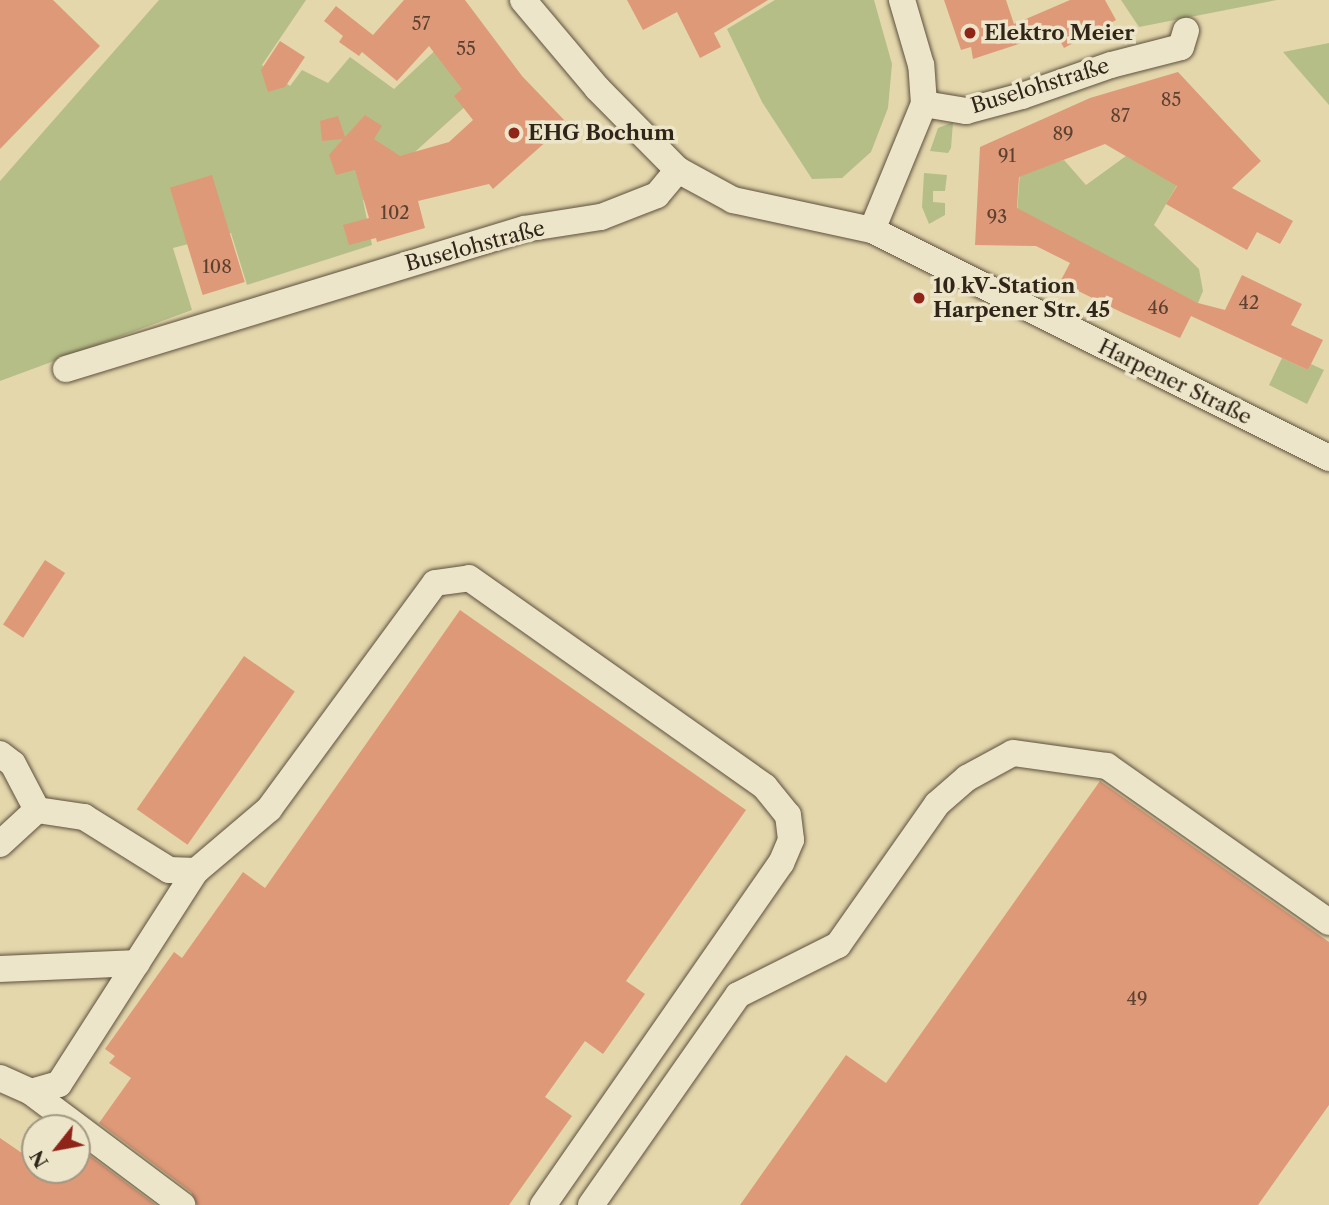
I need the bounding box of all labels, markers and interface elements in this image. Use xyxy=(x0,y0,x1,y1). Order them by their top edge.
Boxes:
house number: 57 xyxy=(412,13,430,35)
place label: Elektro Meier xyxy=(984,20,1134,46)
marker: Elektro Meier xyxy=(962,25,978,41)
house number: 55 xyxy=(456,38,476,60)
street label: Buselohstraße xyxy=(968,53,1112,119)
house number: 85 xyxy=(1161,89,1181,111)
house number: 87 xyxy=(1110,105,1130,127)
place label: EHG Bochum xyxy=(528,120,675,146)
house number: 89 xyxy=(1052,123,1074,145)
marker: EHG Bochum xyxy=(506,125,522,141)
house number: 91 xyxy=(998,145,1016,167)
house number: 102 xyxy=(380,202,410,224)
house number: 93 xyxy=(987,206,1007,228)
street label: Buselohstraße xyxy=(402,215,548,277)
house number: 108 xyxy=(202,256,232,278)
place label: 10 kV-Station Harpener Str. 45 xyxy=(933,273,1110,323)
marker: 10 kV-Station Harpener Str. 45 xyxy=(911,290,927,306)
house number: 42 xyxy=(1239,292,1259,314)
house number: 46 xyxy=(1148,297,1168,319)
street label: Harpener Straße xyxy=(1094,334,1256,430)
house number: 49 xyxy=(1127,988,1147,1010)
north arrow xyxy=(21,1114,91,1184)
text: N xyxy=(25,1146,53,1172)

